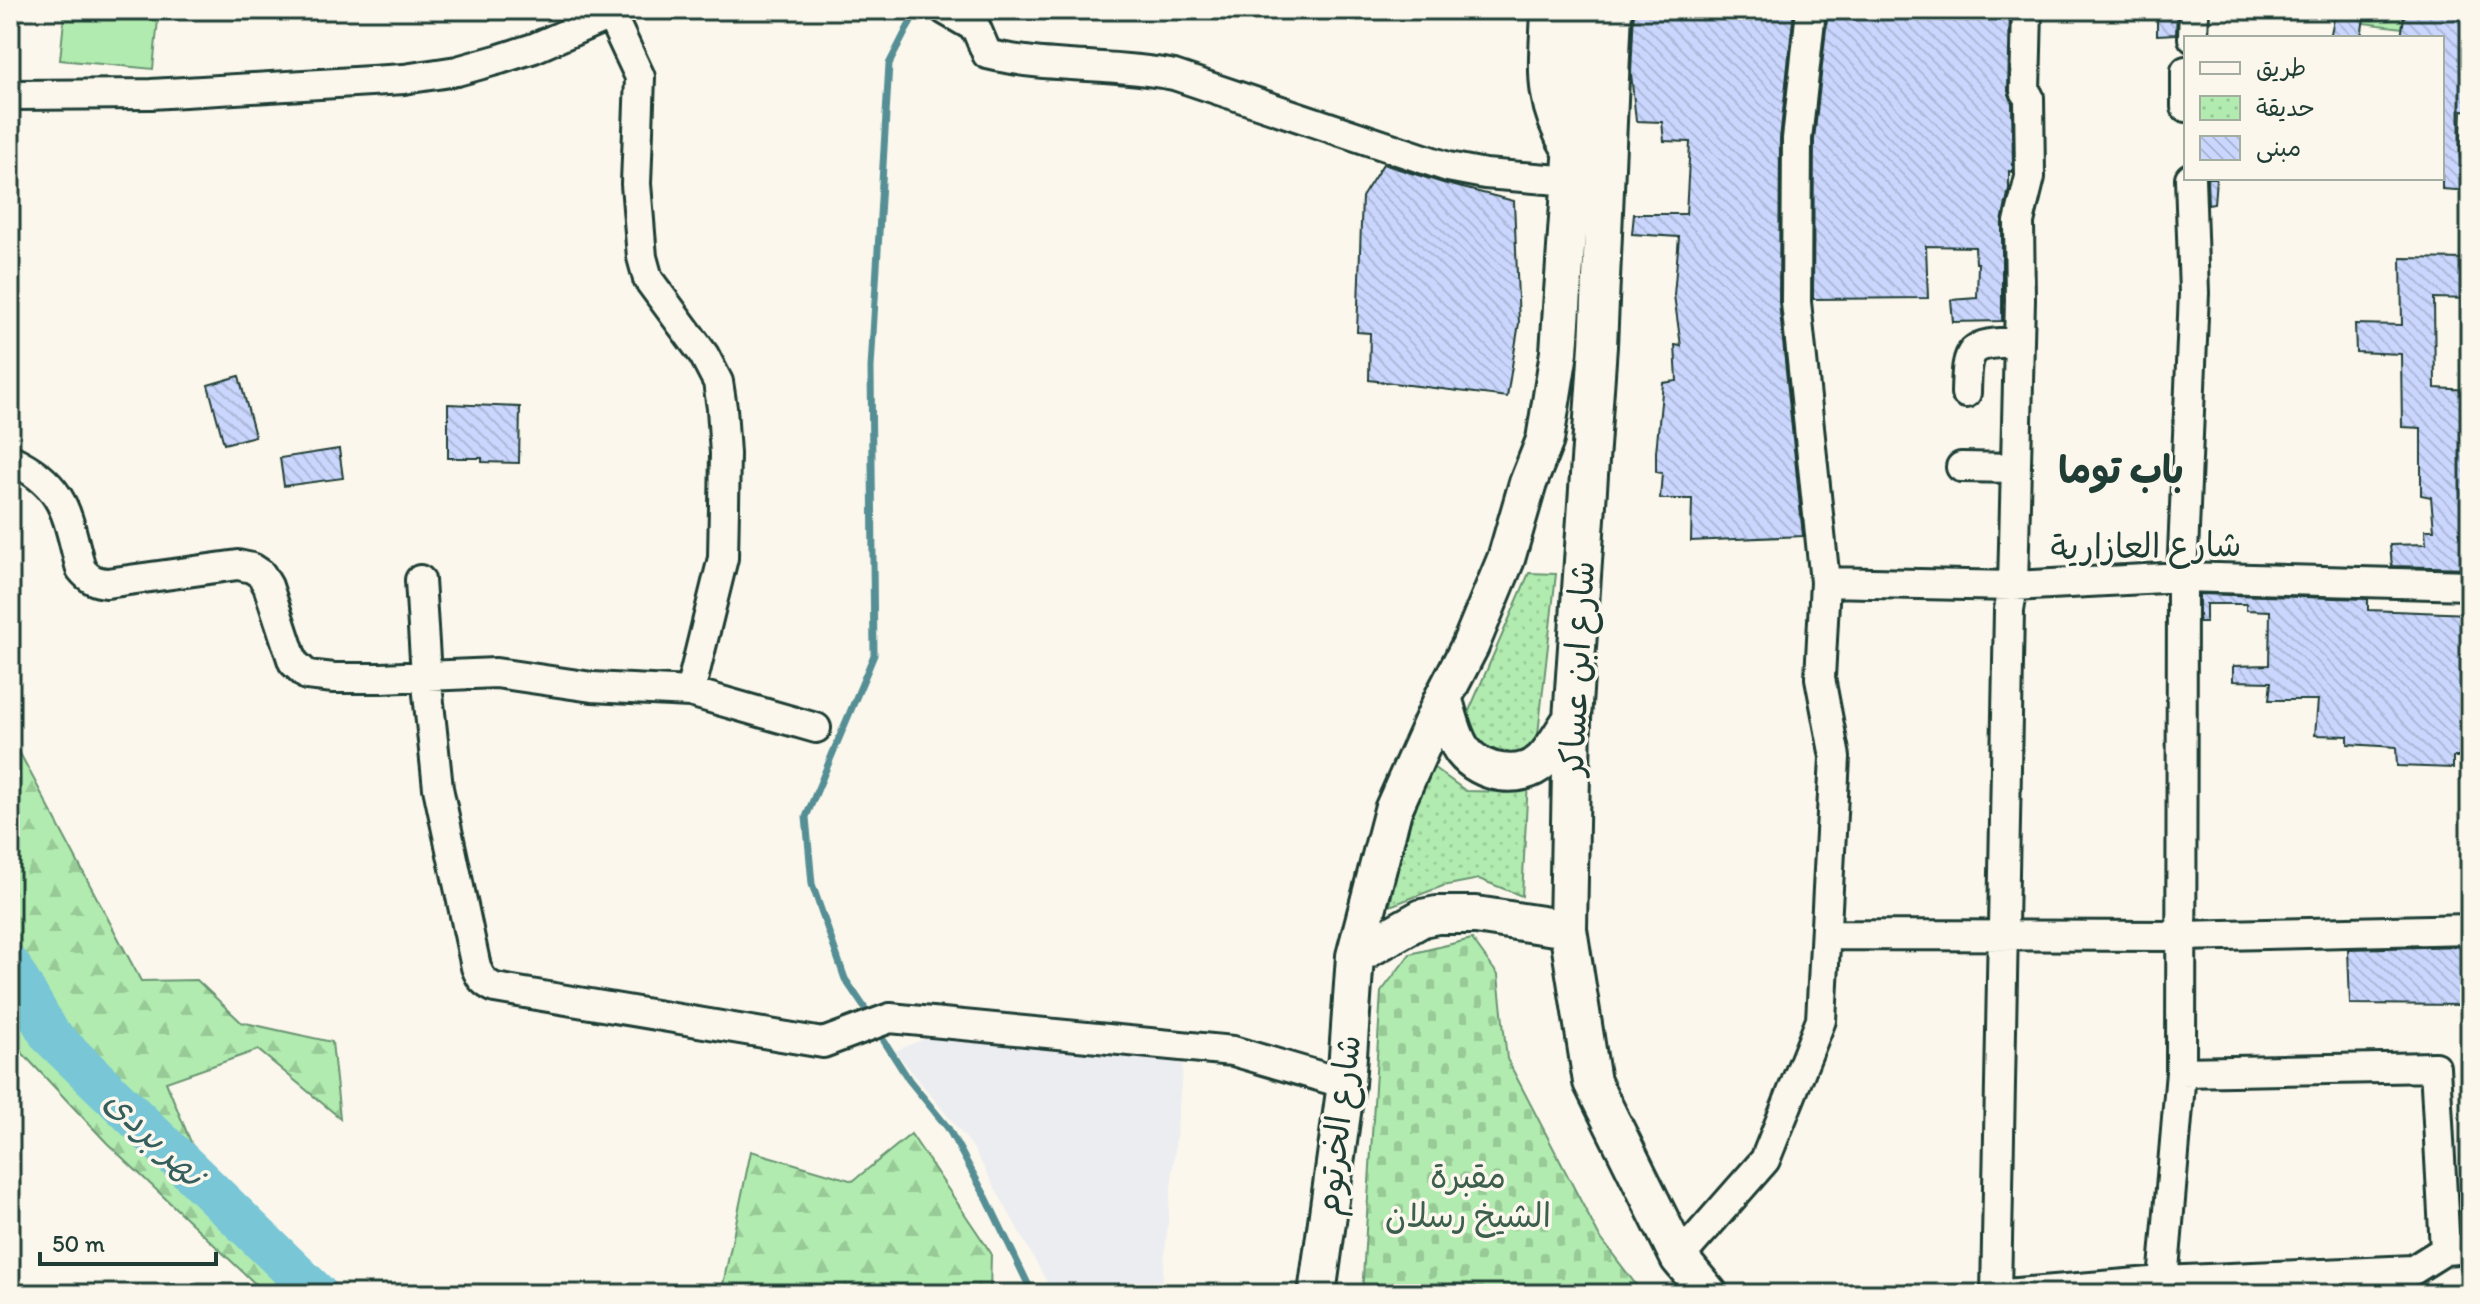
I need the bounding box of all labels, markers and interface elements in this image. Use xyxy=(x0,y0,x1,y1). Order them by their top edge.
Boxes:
legend xyxy=(2184,36,2444,180)
text: طريق xyxy=(2256,53,2306,82)
text: حديقة xyxy=(2256,93,2315,122)
text: مبنى xyxy=(2256,133,2301,163)
district label: باب توما xyxy=(2058,447,2184,494)
street label: شارع العازارية xyxy=(2050,524,2242,571)
street label: شارع ابن عساكر xyxy=(1551,560,1606,779)
street label: شارع الخرتوم xyxy=(1307,1032,1375,1218)
water label: نهر بردى xyxy=(95,1079,217,1199)
park label: مقبرة الشيخ رسلان xyxy=(1385,1156,1551,1238)
scale bar xyxy=(40,1216,216,1266)
text: 50 m xyxy=(52,1229,105,1258)

